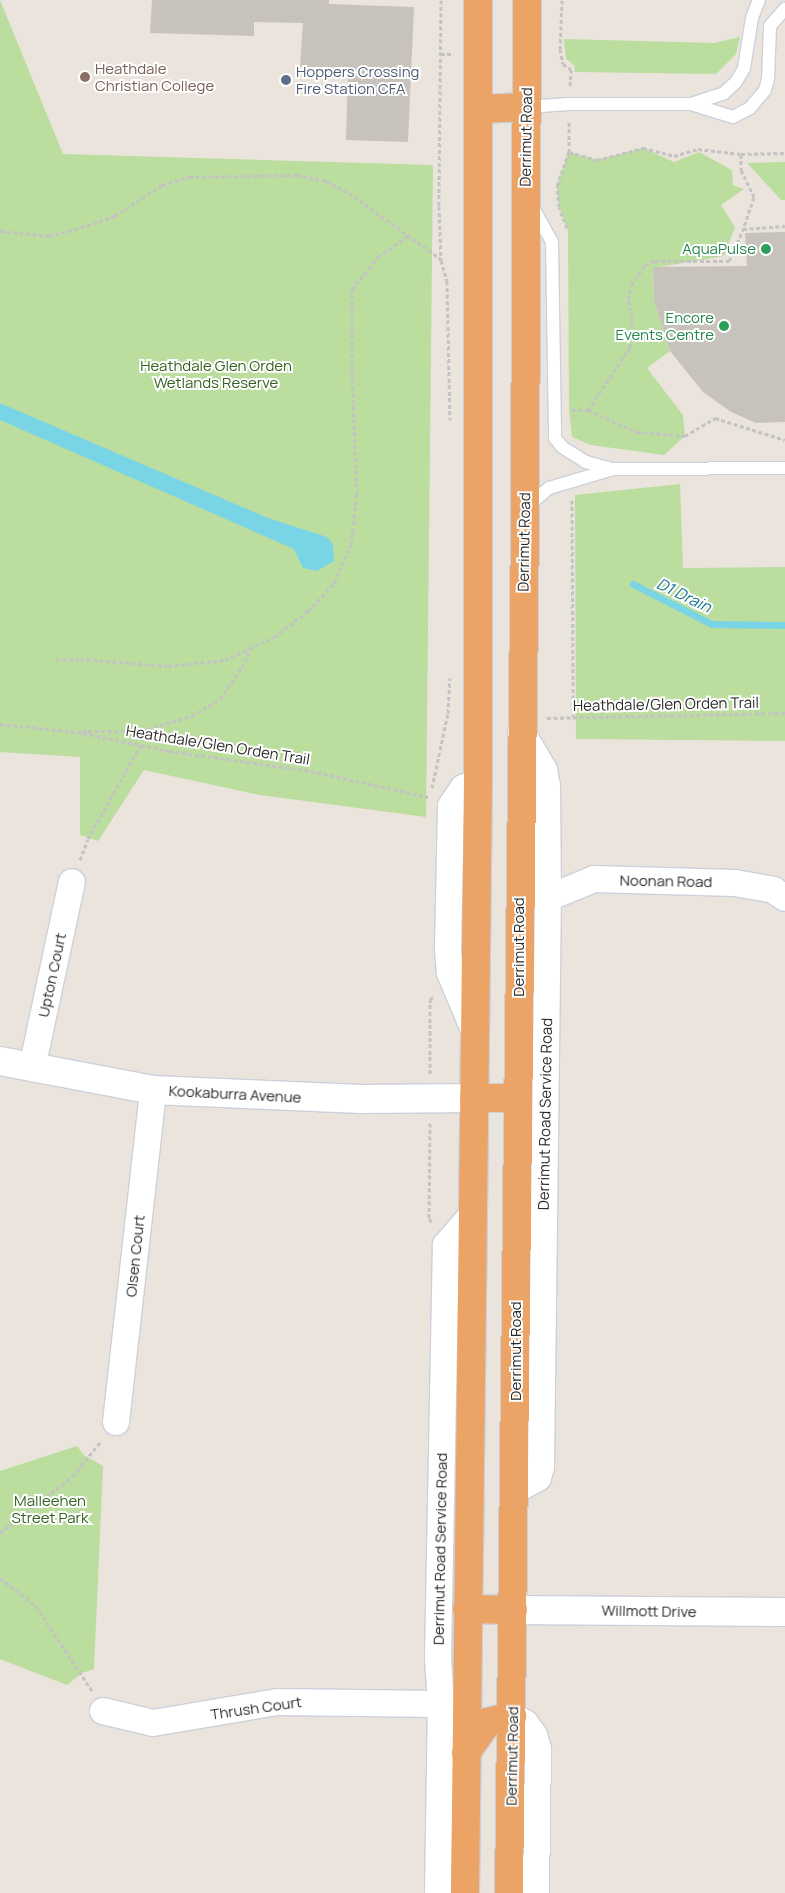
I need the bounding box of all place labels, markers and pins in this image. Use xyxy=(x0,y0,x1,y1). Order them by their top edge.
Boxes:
place label: Heathdale Christian College xyxy=(95,59,214,94)
place label: Hoppers Crossing Fire Station CFA xyxy=(296,62,419,97)
marker: Heathdale Christian College xyxy=(79,71,91,83)
marker: Hoppers Crossing Fire Station CFA xyxy=(280,74,292,86)
place label: AquaPulse xyxy=(682,240,756,258)
marker: AquaPulse xyxy=(760,243,772,255)
place label: Encore Events Centre xyxy=(616,308,714,343)
marker: Encore Events Centre xyxy=(718,320,730,332)

